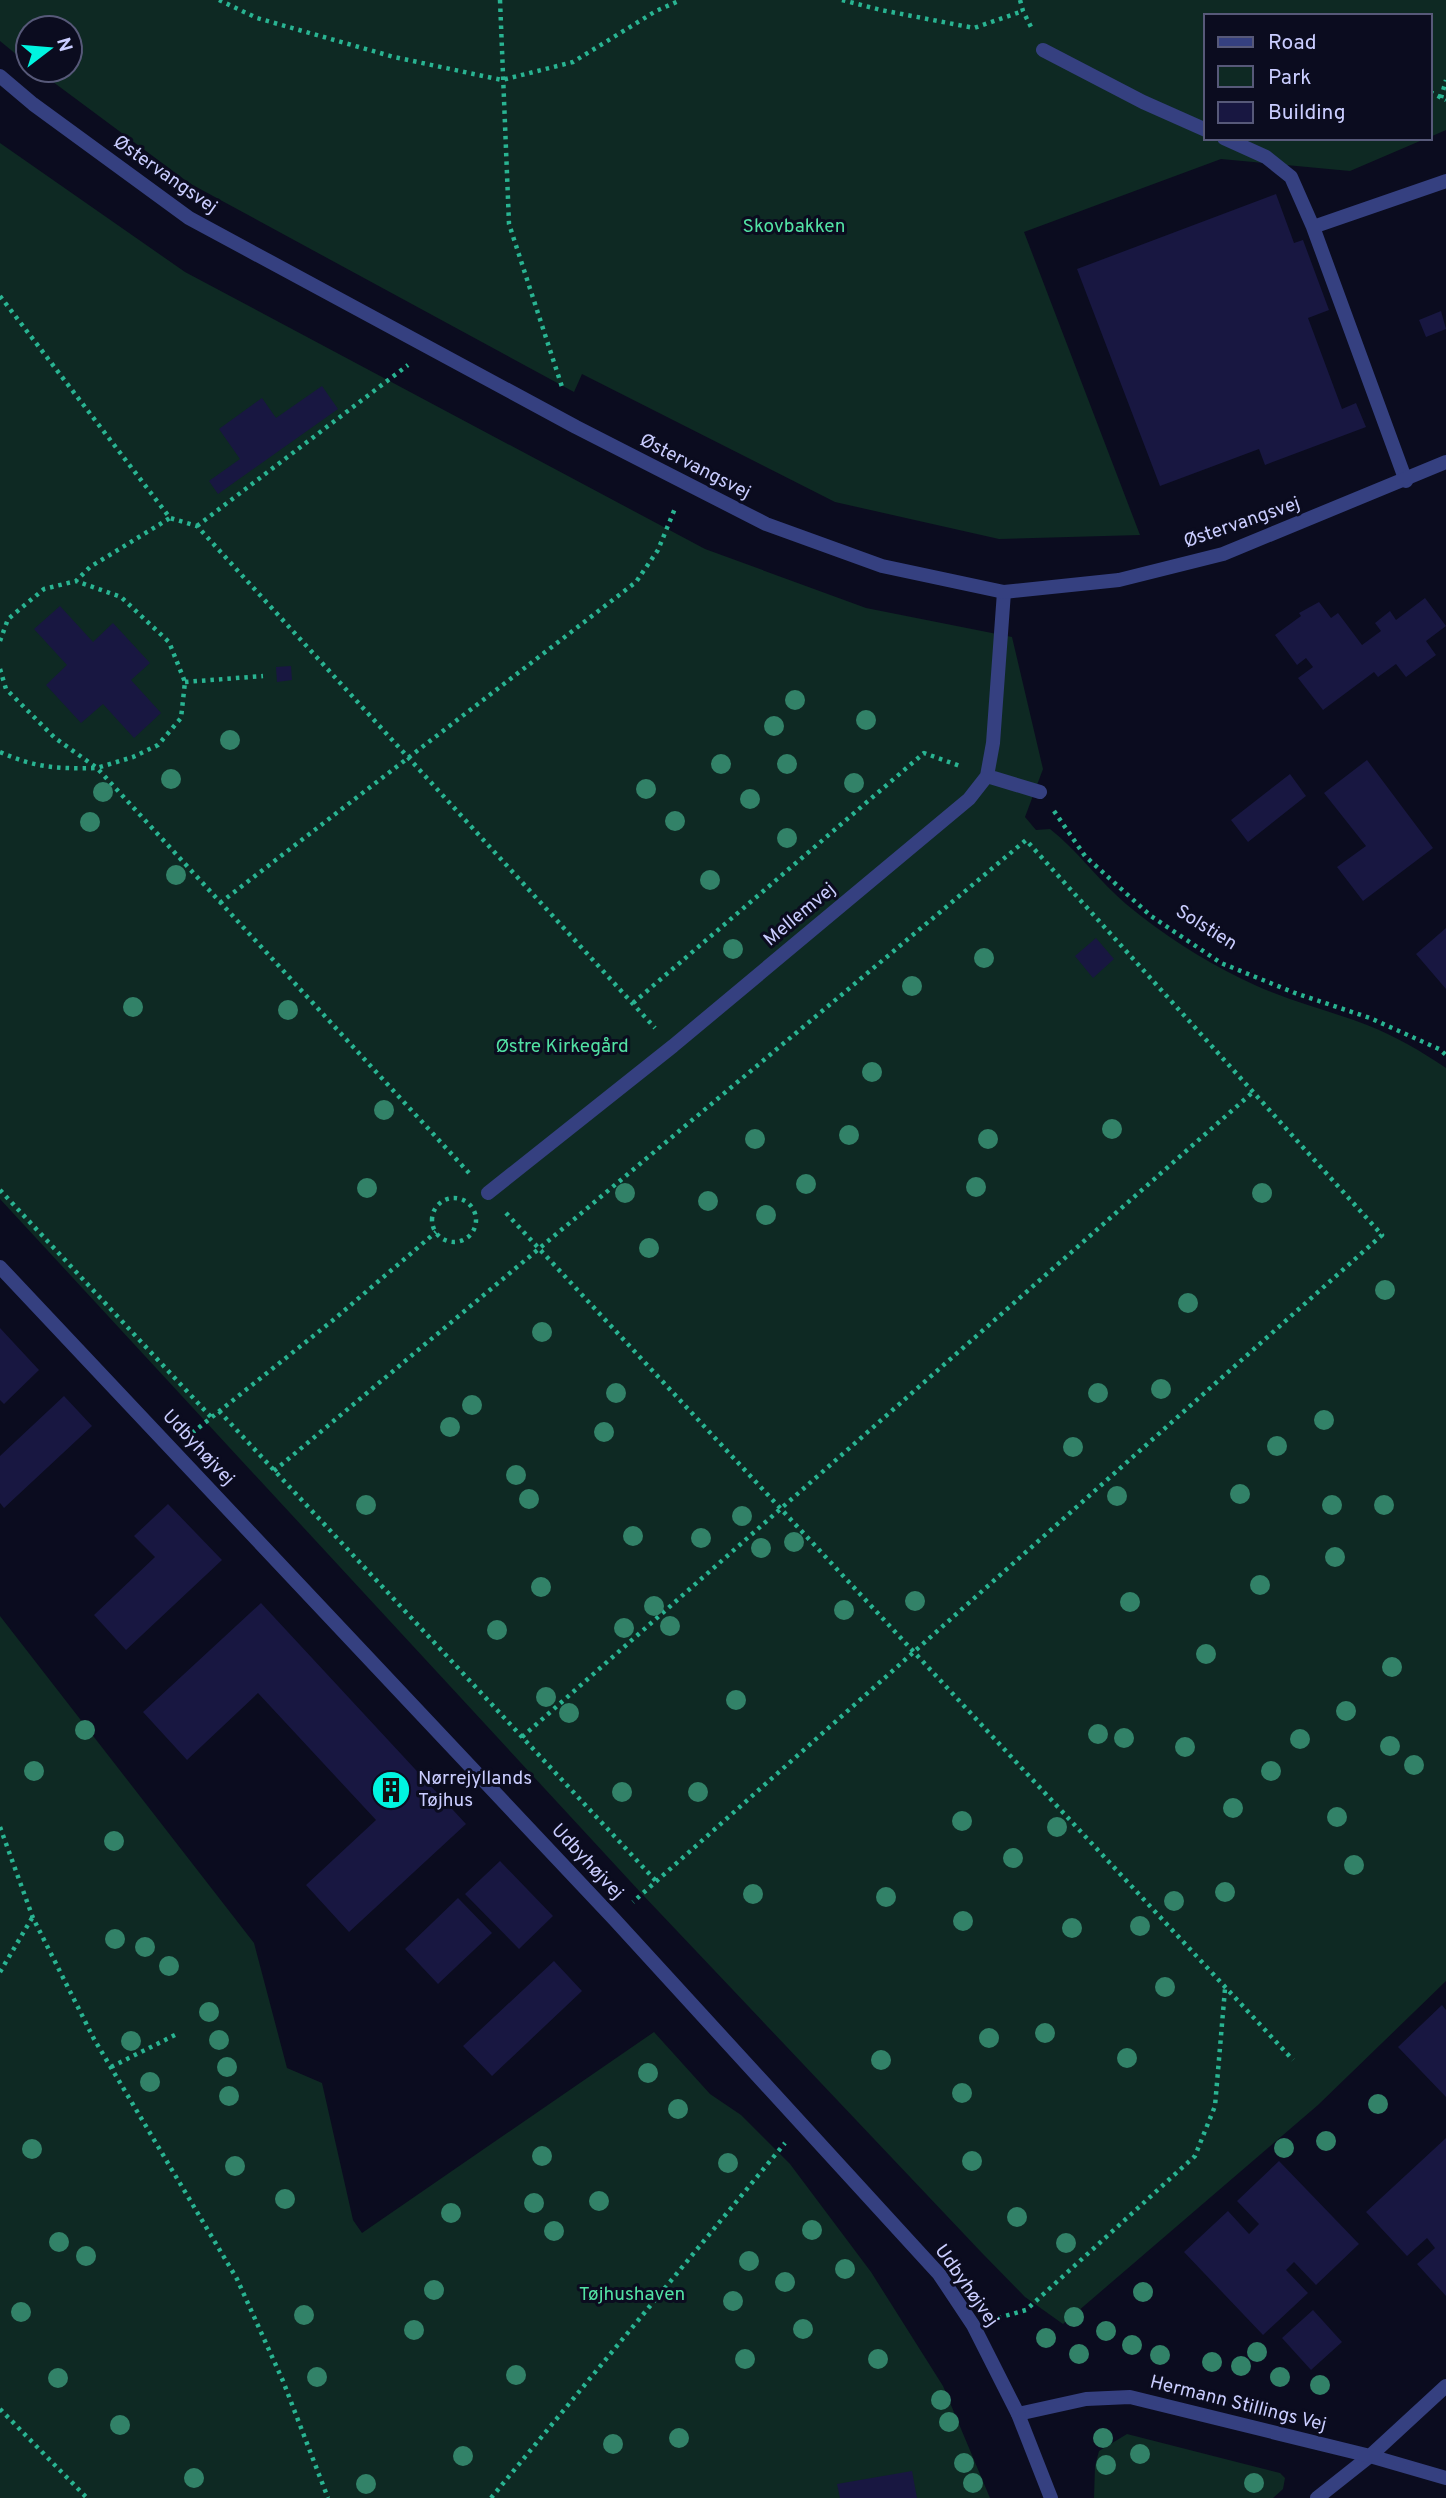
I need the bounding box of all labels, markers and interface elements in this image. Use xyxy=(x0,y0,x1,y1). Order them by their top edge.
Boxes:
north arrow xyxy=(14,14,84,84)
legend xyxy=(1204,14,1432,140)
text: Road xyxy=(1268,30,1317,57)
text: N xyxy=(50,35,77,55)
text: Park xyxy=(1268,65,1311,92)
text: Building xyxy=(1268,100,1346,127)
street label: Østervangsvej xyxy=(108,130,222,220)
park label: Skovbakken xyxy=(743,215,845,239)
street label: Østervangsvej xyxy=(635,429,755,505)
street label: Østervangsvej xyxy=(1181,492,1303,554)
street label: Mellemvej xyxy=(759,878,841,952)
street label: Solstien xyxy=(1171,900,1241,956)
park label: Østre Kirkegård xyxy=(495,1035,629,1059)
street label: Udbyhøjvej xyxy=(157,1405,239,1491)
place label: Nørrejyllands Tøjhus xyxy=(418,1767,532,1813)
building icon: Nørrejyllands Tøjhus xyxy=(370,1769,412,1811)
street label: Udbyhøjvej xyxy=(546,1819,628,1905)
street label: Udbyhøjvej xyxy=(929,2240,1003,2332)
park label: Tøjhushaven xyxy=(579,2283,685,2307)
street label: Hermann Stillings Vej xyxy=(1147,2370,1329,2438)

